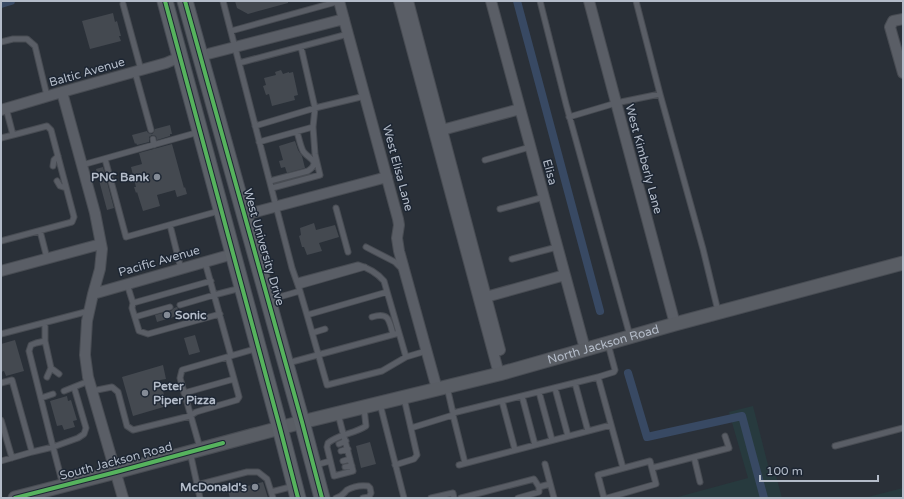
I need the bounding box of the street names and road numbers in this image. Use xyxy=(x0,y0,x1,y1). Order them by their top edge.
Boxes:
street label: Baltic Avenue xyxy=(48,54,127,89)
street label: West Kimberly Lane xyxy=(623,103,665,216)
street label: West Elisa Lane xyxy=(380,123,416,213)
street label: Elisa xyxy=(540,158,560,186)
street label: West University Drive xyxy=(241,187,287,307)
street label: Pacific Avenue xyxy=(117,243,201,279)
street label: North Jackson Road xyxy=(546,322,661,367)
street label: South Jackson Road xyxy=(58,439,174,483)

